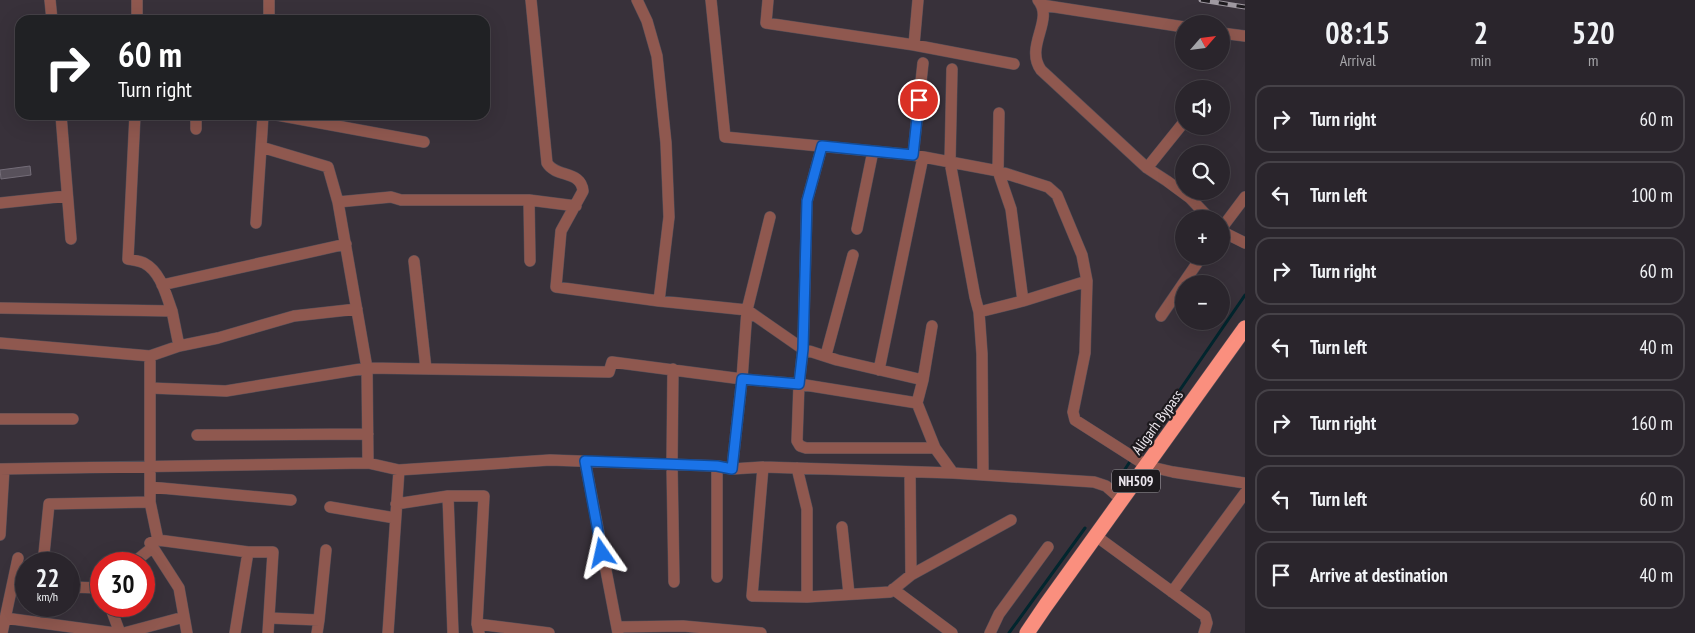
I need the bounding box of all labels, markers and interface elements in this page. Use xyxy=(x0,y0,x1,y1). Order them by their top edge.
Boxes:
text: 08:15 xyxy=(1325,13,1390,52)
text: 2 xyxy=(1474,13,1488,52)
text: 520 xyxy=(1572,13,1615,52)
north arrow xyxy=(1175,15,1230,70)
map controls xyxy=(1175,15,1230,330)
text: 60 m xyxy=(118,31,182,77)
icon: right xyxy=(35,35,100,100)
text: Arrival xyxy=(1340,50,1376,70)
text: min xyxy=(1470,50,1491,70)
text: m xyxy=(1588,50,1598,70)
text: Turn right xyxy=(118,75,192,103)
pin xyxy=(898,79,940,121)
button: sound xyxy=(1175,80,1230,135)
icon: arrive xyxy=(905,86,933,114)
icon: right xyxy=(1267,105,1295,133)
text: Turn right xyxy=(1310,107,1376,131)
text: 60 m xyxy=(1640,107,1673,131)
button: search xyxy=(1175,145,1230,200)
icon: left xyxy=(1267,181,1295,209)
text: Turn left xyxy=(1310,183,1367,207)
text: 100 m xyxy=(1631,183,1673,207)
button: + xyxy=(1175,210,1230,265)
icon: right xyxy=(1267,257,1295,285)
text: Turn right xyxy=(1310,259,1376,283)
text: 60 m xyxy=(1640,259,1673,283)
button: − xyxy=(1175,275,1230,330)
icon: left xyxy=(1267,333,1295,361)
text: Turn left xyxy=(1310,335,1367,359)
text: 40 m xyxy=(1640,335,1673,359)
street label: Aligarh Bypass xyxy=(1127,386,1187,458)
icon: right xyxy=(1267,409,1295,437)
text: Turn right xyxy=(1310,411,1376,435)
text: 160 m xyxy=(1631,411,1673,435)
road number: NH509 xyxy=(1112,470,1160,492)
icon: left xyxy=(1267,485,1295,513)
text: Turn left xyxy=(1310,487,1367,511)
text: 60 m xyxy=(1640,487,1673,511)
position arrow xyxy=(575,526,627,578)
speed limit sign: 30 xyxy=(90,552,155,617)
icon: arrive xyxy=(1267,561,1295,589)
text: 22 xyxy=(36,562,59,594)
text: Arrive at destination xyxy=(1310,563,1448,587)
text: 40 m xyxy=(1640,563,1673,587)
text: km/h xyxy=(37,589,58,604)

